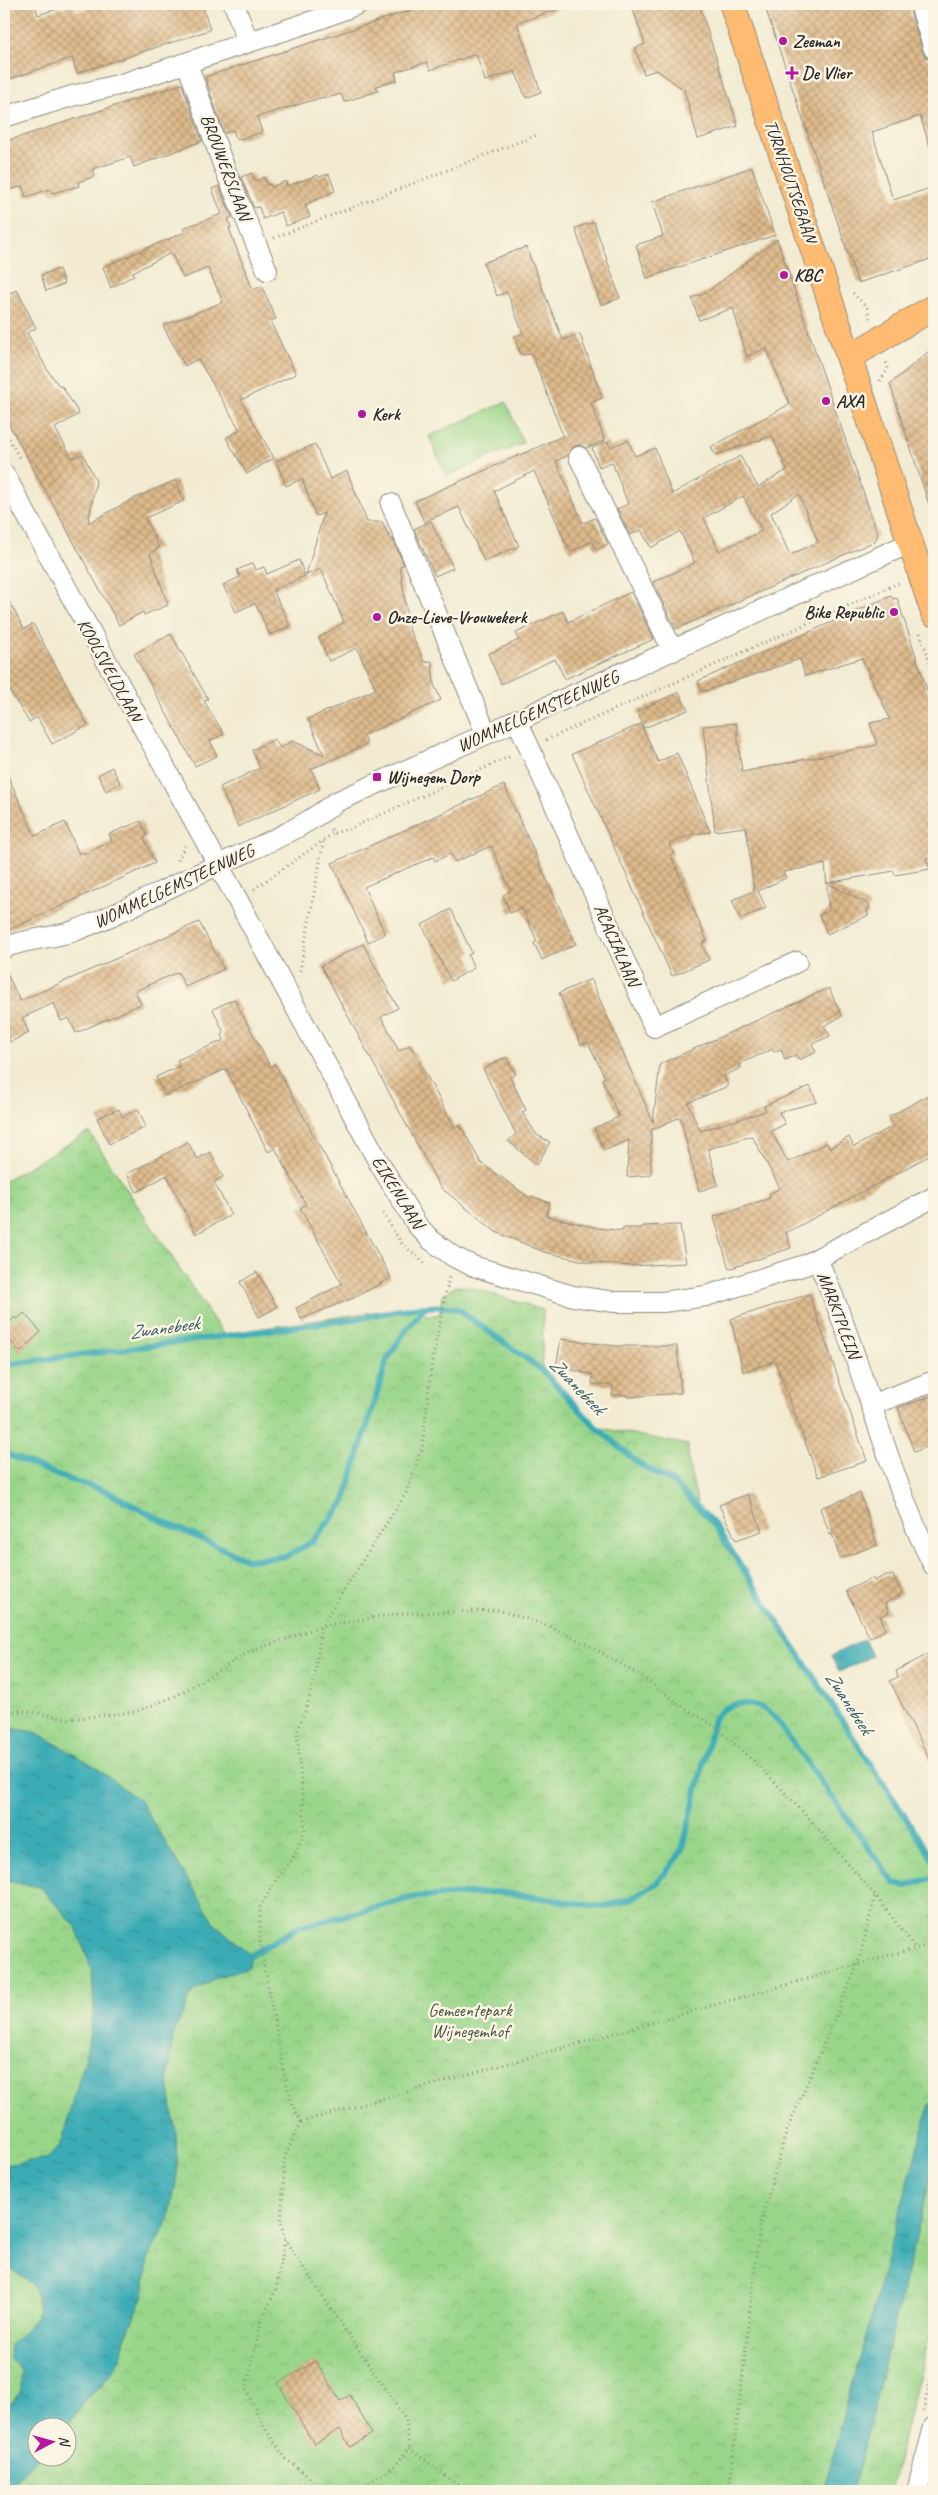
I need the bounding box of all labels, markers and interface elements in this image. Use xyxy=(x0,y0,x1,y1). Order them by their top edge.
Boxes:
place label: Zeeman xyxy=(793,30,840,52)
marker: Zeeman xyxy=(777,35,789,47)
place label: De Vlier xyxy=(802,62,854,84)
marker: De Vlier xyxy=(786,67,798,79)
street label: BROUWERSLAAN xyxy=(196,111,257,226)
street label: TURNHOUTSEBAAN xyxy=(760,117,823,248)
place label: KBC xyxy=(794,264,825,286)
marker: KBC xyxy=(778,269,790,281)
place label: AXA xyxy=(836,390,864,412)
marker: AXA xyxy=(820,395,832,407)
place label: Kerk xyxy=(372,403,402,425)
marker: Kerk xyxy=(356,408,368,420)
place label: Bike Republic xyxy=(804,601,886,623)
place label: Onze-Lieve-Vrouwekerk xyxy=(387,606,529,628)
marker: Bike Republic xyxy=(888,606,900,618)
marker: Onze-Lieve-Vrouwekerk xyxy=(371,611,383,623)
street label: KOOLSVELDLAAN xyxy=(73,615,149,728)
street label: WOMMELGEMSTEENWEG xyxy=(454,665,624,756)
place label: Wijnegem Dorp xyxy=(387,766,481,788)
marker: Wijnegem Dorp xyxy=(371,771,383,783)
street label: WOMMELGEMSTEENWEG xyxy=(90,838,259,933)
street label: ACACIALAAN xyxy=(589,901,646,992)
street label: EIKENLAAN xyxy=(367,1152,431,1235)
street label: MARKTPLEIN xyxy=(812,1269,867,1364)
water label: Zwanebeek xyxy=(128,1311,203,1345)
water label: Zwanebeek xyxy=(544,1353,612,1422)
water label: Zwanebeek xyxy=(820,1667,880,1741)
park label: Gemeentepark Wijnegemhof xyxy=(428,1999,513,2042)
north arrow xyxy=(28,2418,78,2468)
text: N xyxy=(56,2435,74,2448)

